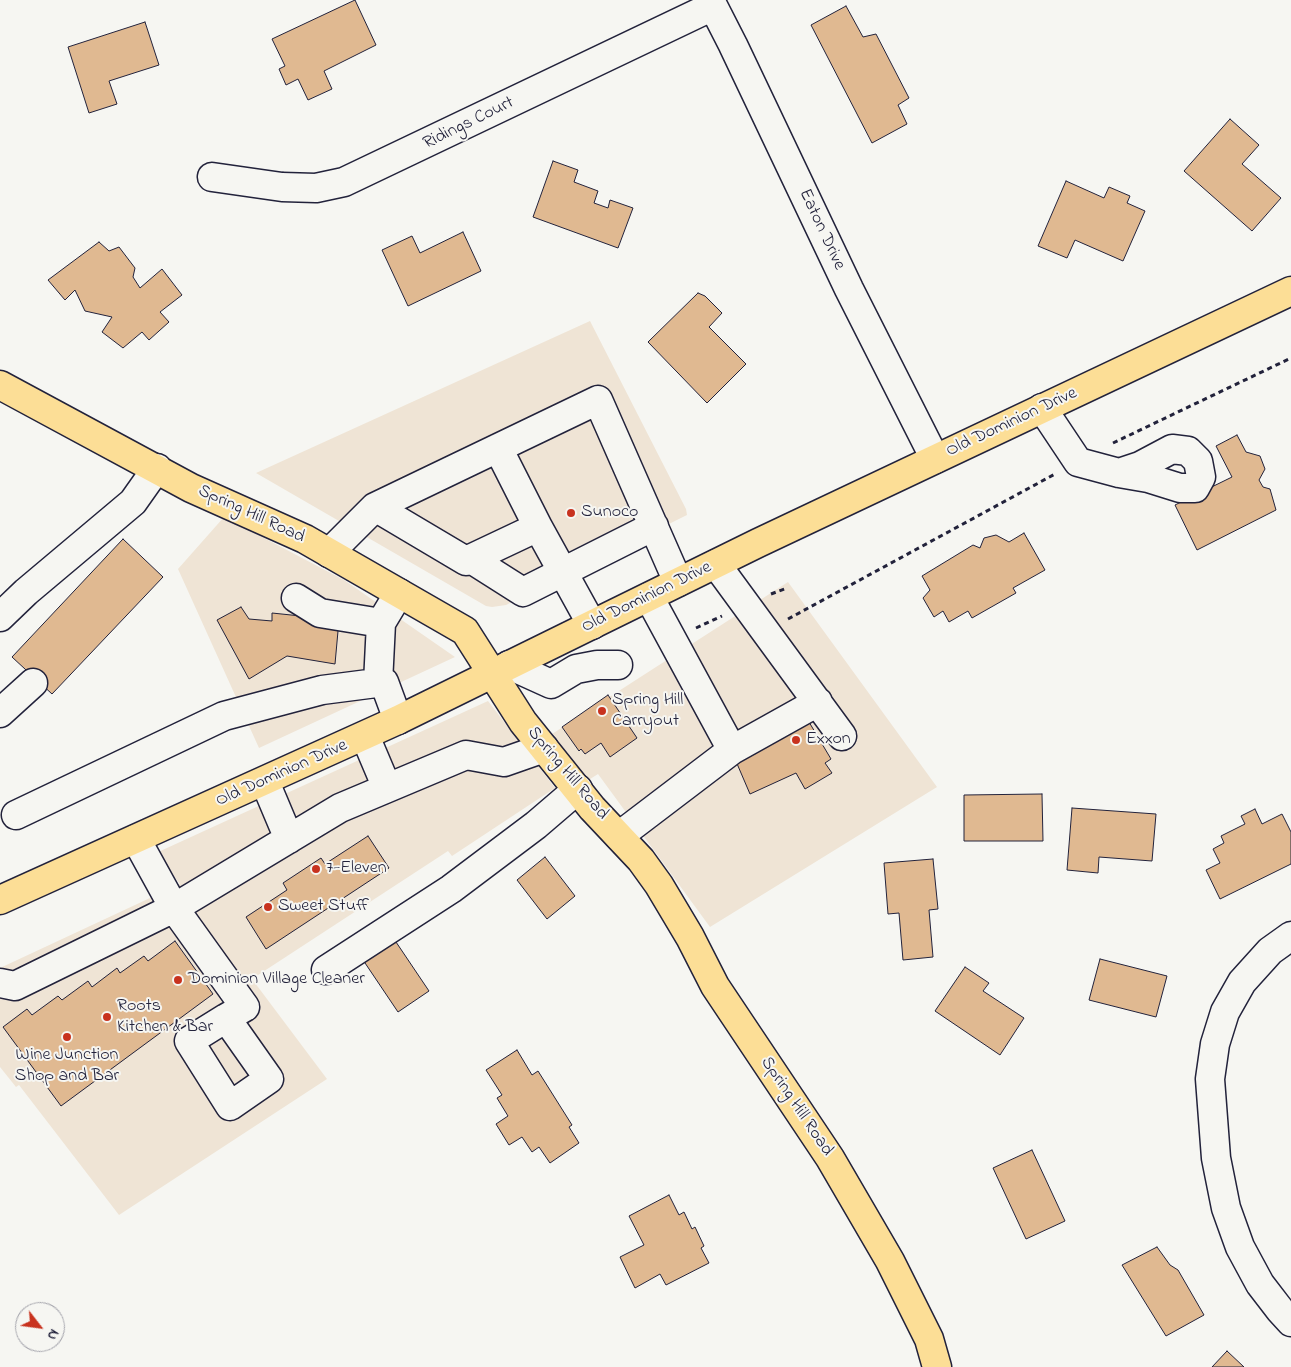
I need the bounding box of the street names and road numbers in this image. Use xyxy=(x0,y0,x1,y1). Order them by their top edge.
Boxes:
street label: Ridings Court xyxy=(420,93,518,155)
street label: Eaton Drive xyxy=(793,186,849,274)
street label: Old Dominion Drive xyxy=(943,383,1081,463)
street label: Spring Hill Road xyxy=(194,481,308,549)
street label: Old Dominion Drive xyxy=(579,557,715,639)
street label: Spring Hill Road xyxy=(522,723,612,825)
street label: Old Dominion Drive xyxy=(213,735,351,813)
street label: Spring Hill Road xyxy=(755,1053,837,1161)

